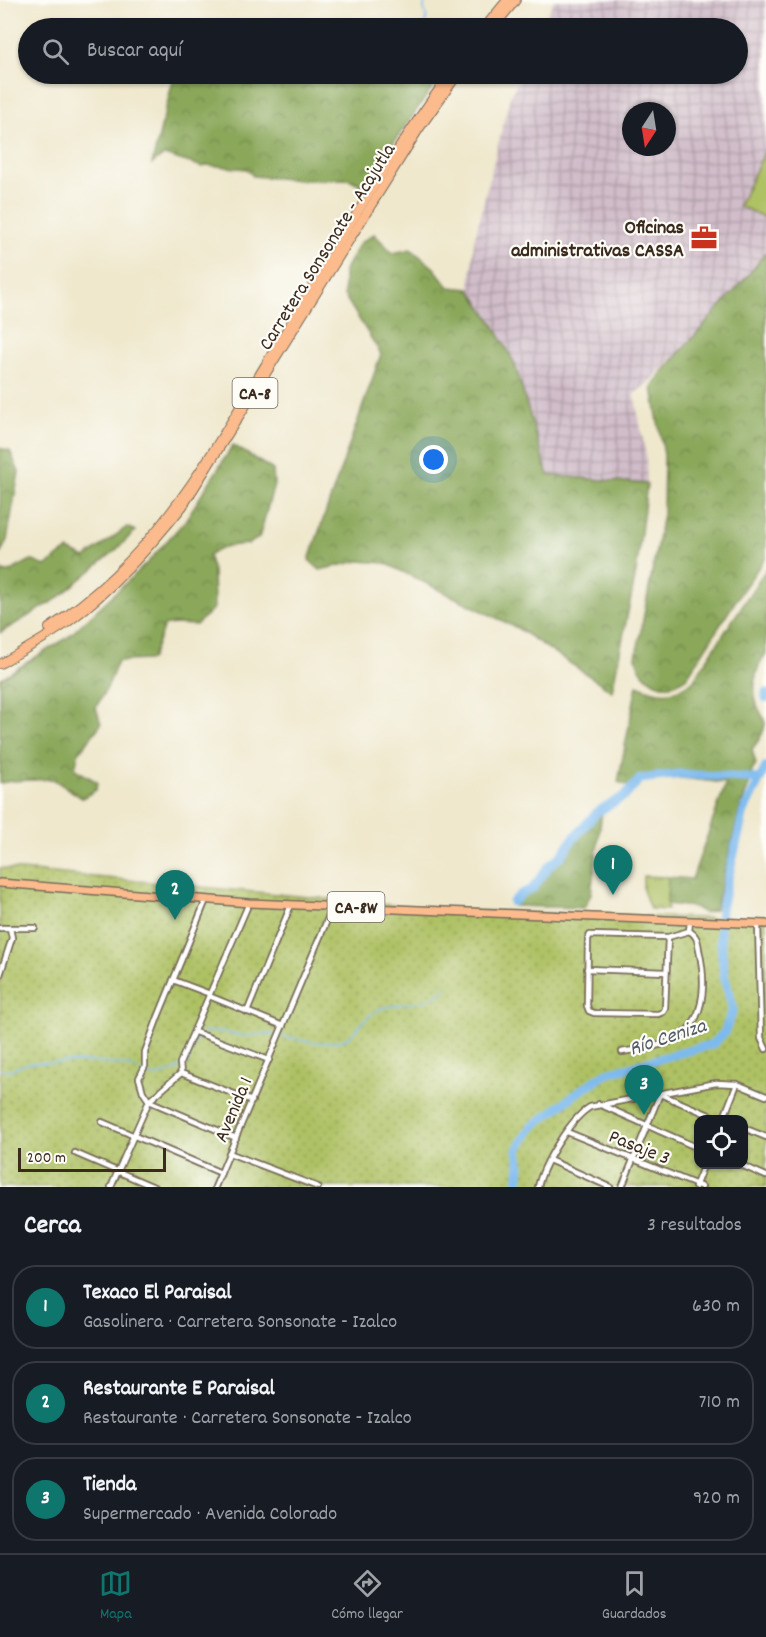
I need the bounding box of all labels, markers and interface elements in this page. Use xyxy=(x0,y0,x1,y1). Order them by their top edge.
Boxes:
search box xyxy=(18,18,748,84)
icon: search xyxy=(39,35,72,68)
text: Buscar aquí xyxy=(87,36,182,67)
north arrow xyxy=(622,102,676,156)
street label: Carretera Sonsonate - Acajutla xyxy=(253,138,404,356)
place label: Oficinas administrativas CASSA xyxy=(511,215,684,266)
office icon: Oficinas administrativas CASSA xyxy=(689,223,719,253)
road number: CA-8 xyxy=(232,378,278,408)
your location xyxy=(419,445,448,474)
pin: 1 xyxy=(594,846,632,895)
pin: 2 xyxy=(156,870,195,920)
road number: CA-8W xyxy=(328,892,385,922)
water label: Río Ceniza xyxy=(626,1012,711,1065)
pin: 3 xyxy=(624,1066,664,1115)
street label: Avenida 1 xyxy=(208,1073,261,1147)
map controls xyxy=(694,1115,748,1169)
button: locate xyxy=(694,1115,748,1169)
street label: Pasaje 3 xyxy=(604,1124,674,1174)
scale bar xyxy=(18,1145,166,1172)
text: 200 m xyxy=(27,1147,66,1170)
text: Cerca xyxy=(24,1208,81,1245)
text: 3 resultados xyxy=(647,1212,742,1240)
text: Texaco El Paraisal xyxy=(83,1278,232,1309)
text: 1 xyxy=(43,1293,48,1321)
text: 630 m xyxy=(692,1293,740,1321)
text: Gasolinera · Carretera Sonsonate - Izalco xyxy=(83,1309,397,1337)
text: Restaurante E Paraisal xyxy=(83,1374,275,1405)
text: 2 xyxy=(41,1389,50,1417)
text: 710 m xyxy=(699,1389,740,1417)
text: Restaurante · Carretera Sonsonate - Izalco xyxy=(83,1405,412,1433)
text: Tienda xyxy=(83,1470,136,1501)
text: 3 xyxy=(41,1485,50,1513)
text: 920 m xyxy=(693,1485,740,1513)
text: Supermercado · Avenida Colorado xyxy=(83,1501,337,1529)
tab: Mapa xyxy=(99,1567,132,1626)
tab: Cómo llegar xyxy=(331,1567,403,1626)
tab: Guardados xyxy=(602,1567,667,1626)

